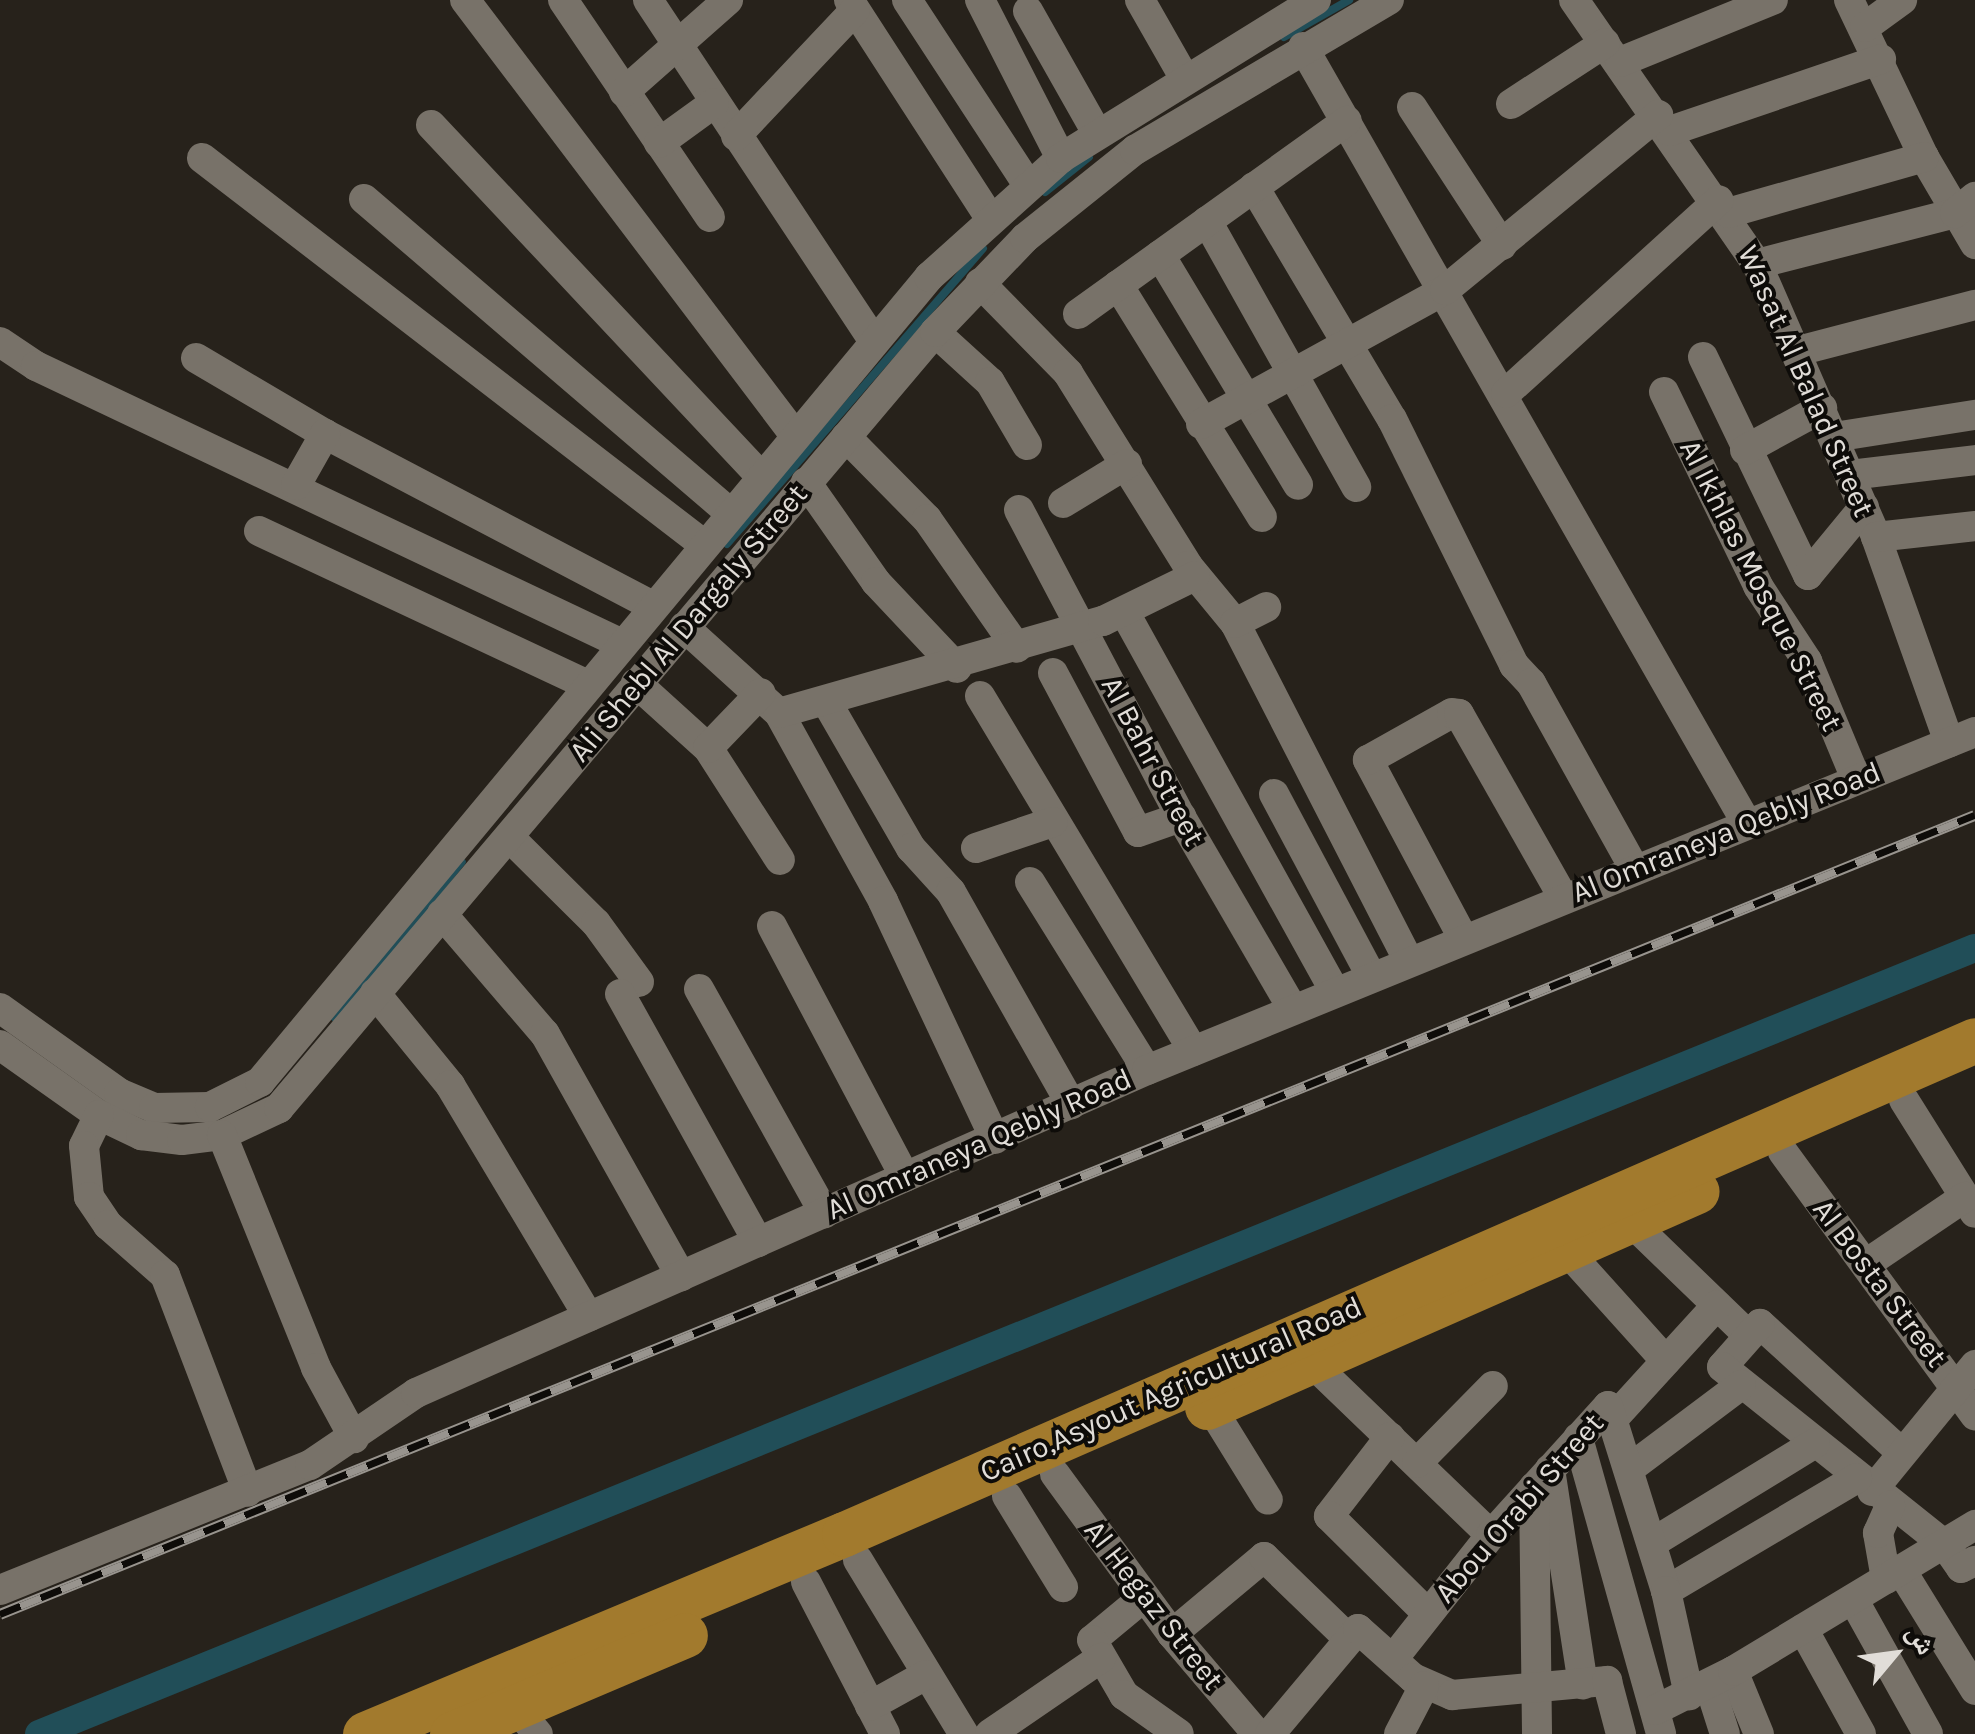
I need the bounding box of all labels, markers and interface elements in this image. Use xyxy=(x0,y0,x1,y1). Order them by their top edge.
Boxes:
street label: Wasat Al Balad Street xyxy=(1730,240,1882,522)
street label: Al Ikhlas Mosque Street xyxy=(1672,433,1850,737)
street label: Ali Shebl Al Dargaly Street xyxy=(561,477,815,769)
street label: Al Bahr Street xyxy=(1093,670,1213,852)
street label: Al Omraneya Qebly Road xyxy=(1566,754,1886,910)
street label: Al Omraneya Qebly Road xyxy=(821,1060,1137,1228)
street label: Al Bosta Street xyxy=(1805,1192,1955,1374)
street label: Cairo,Asyout Agricultural Road xyxy=(975,1288,1367,1490)
street label: Abou Orabi Street xyxy=(1427,1406,1611,1610)
street label: Al Hegaz Street xyxy=(1077,1513,1231,1697)
north arrow xyxy=(1845,1604,1945,1704)
text: ش xyxy=(1900,1618,1943,1660)

